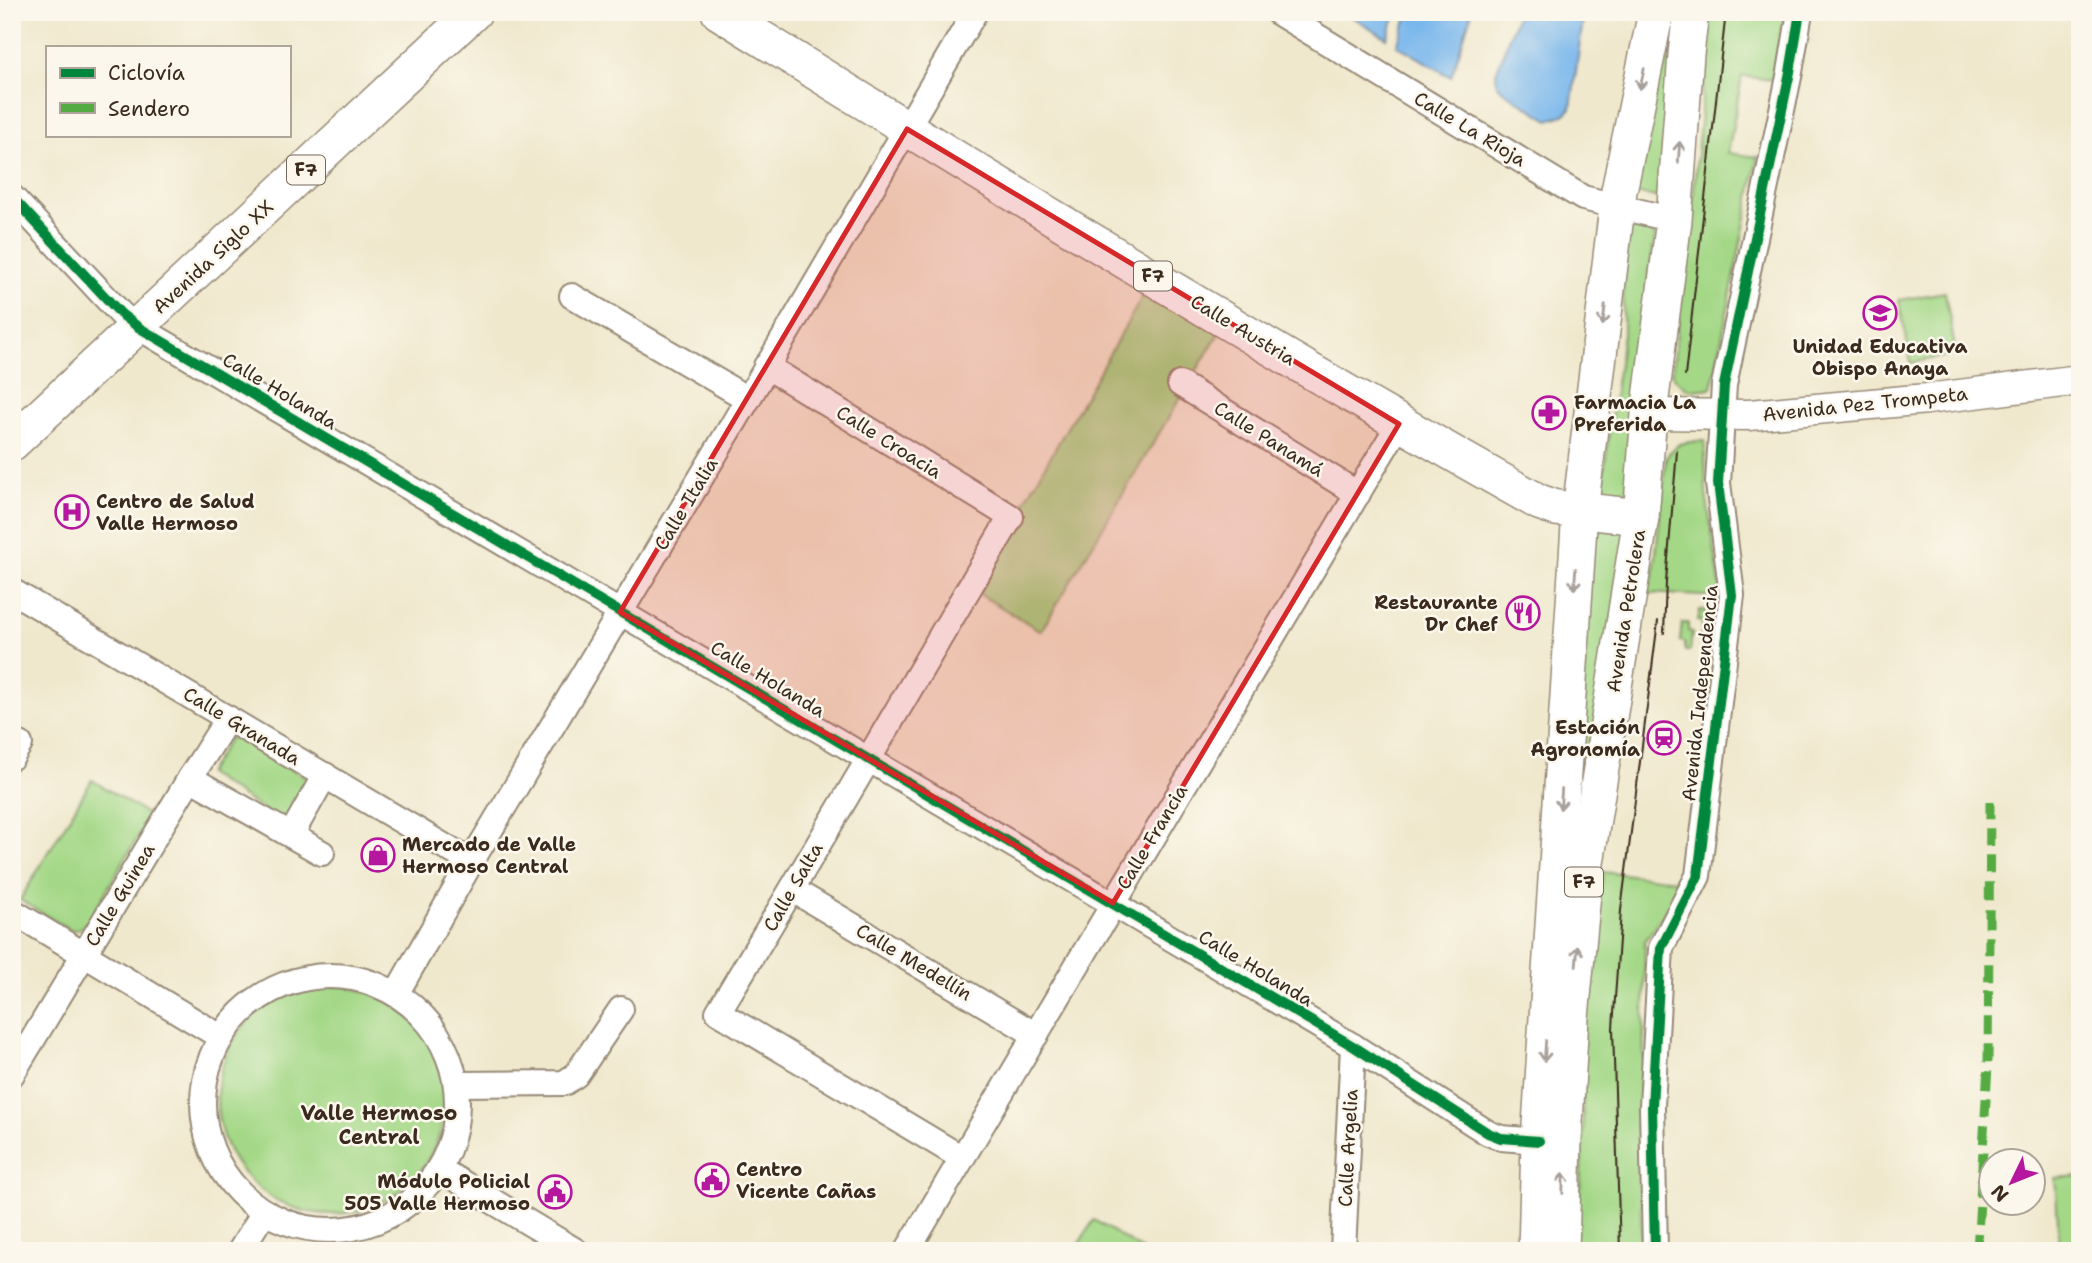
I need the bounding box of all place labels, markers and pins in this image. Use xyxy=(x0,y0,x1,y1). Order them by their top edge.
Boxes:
school or university icon: Unidad Educativa Obispo Anaya xyxy=(1861,294,1899,332)
place label: Unidad Educativa Obispo Anaya xyxy=(1792,334,1968,381)
place label: Farmacia La Preferida xyxy=(1574,390,1696,437)
pharmacy icon: Farmacia La Preferida xyxy=(1530,394,1568,432)
place label: Centro de Salud Valle Hermoso xyxy=(96,489,255,536)
hospital icon: Centro de Salud Valle Hermoso xyxy=(53,493,91,531)
place label: Restaurante Dr Chef xyxy=(1374,590,1498,637)
restaurant icon: Restaurante Dr Chef xyxy=(1504,594,1542,632)
place label: Estación Agronomía xyxy=(1530,715,1640,762)
station icon: Estación Agronomía xyxy=(1645,719,1683,757)
place label: Mercado de Valle Hermoso Central xyxy=(402,832,576,879)
shop icon: Mercado de Valle Hermoso Central xyxy=(359,836,397,874)
place label: Centro Vicente Cañas xyxy=(736,1157,876,1204)
public building icon: Centro Vicente Cañas xyxy=(693,1161,731,1199)
place label: Módulo Policial 505 Valle Hermoso xyxy=(344,1169,530,1216)
public building icon: Módulo Policial 505 Valle Hermoso xyxy=(536,1173,574,1211)

